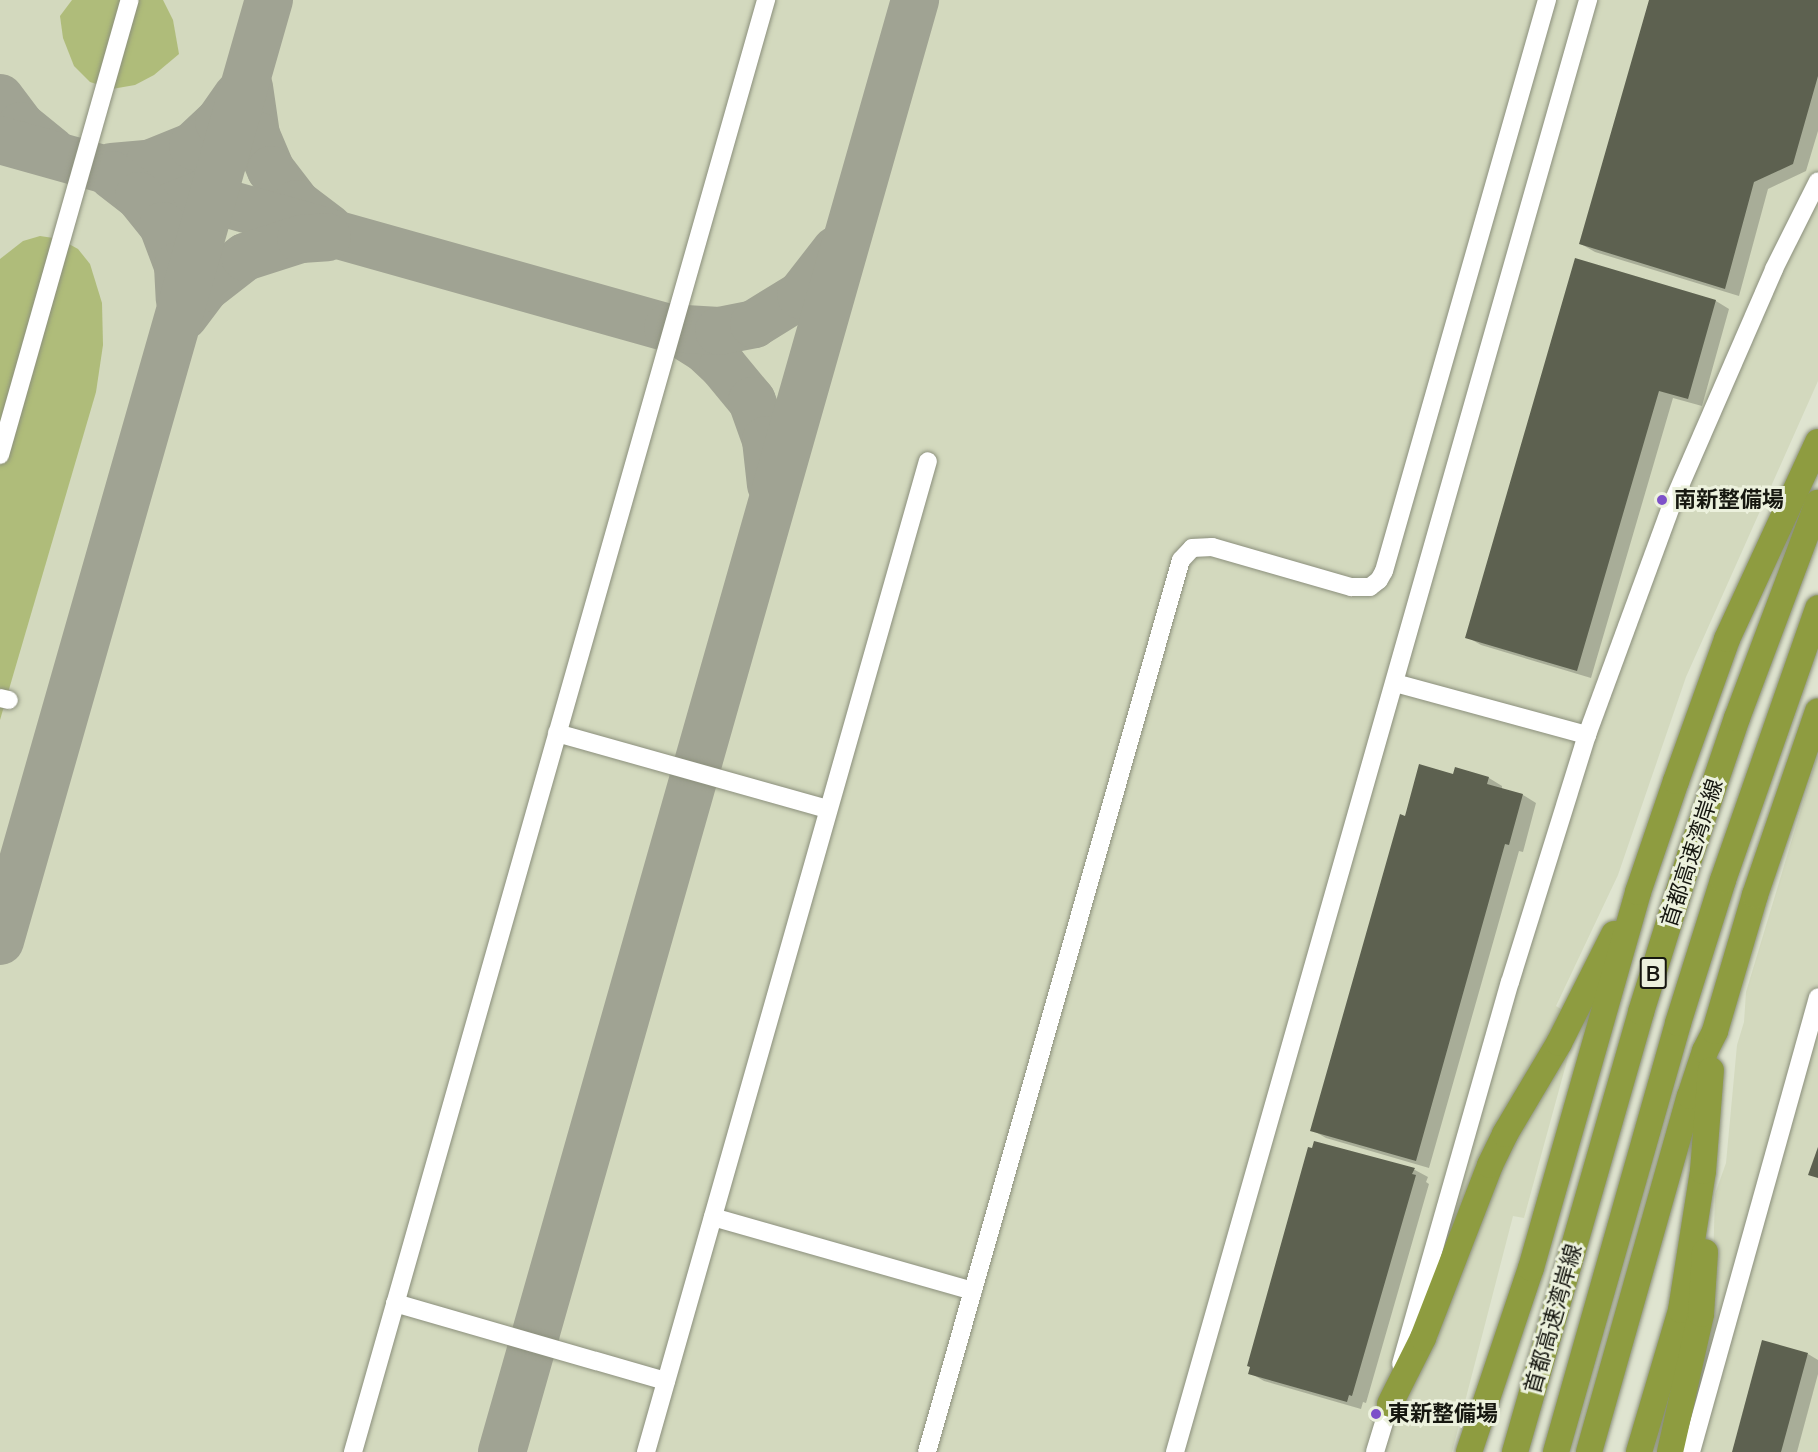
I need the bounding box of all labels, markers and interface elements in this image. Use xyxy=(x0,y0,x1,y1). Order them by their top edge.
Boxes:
place label: 南新整備場 xyxy=(1674,487,1784,513)
marker: 南新整備場 xyxy=(1655,493,1669,507)
street label: 首都高速湾岸線 xyxy=(1656,776,1728,930)
road number: B xyxy=(1640,955,1666,991)
street label: 首都高速湾岸線 xyxy=(1519,1241,1587,1397)
place label: 東新整備場 xyxy=(1388,1401,1498,1427)
marker: 東新整備場 xyxy=(1369,1407,1383,1421)

